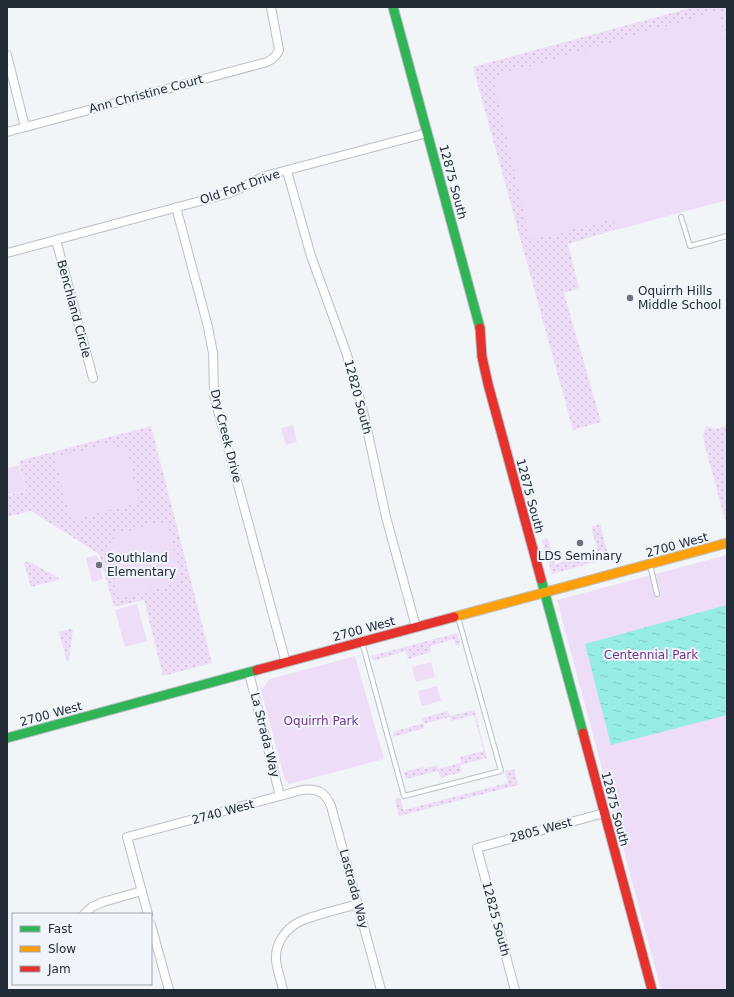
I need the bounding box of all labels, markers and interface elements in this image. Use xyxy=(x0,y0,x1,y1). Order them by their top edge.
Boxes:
street label: Ann Christine Court xyxy=(87,72,205,116)
street label: 12875 South xyxy=(436,143,470,221)
street label: Old Fort Drive xyxy=(198,167,282,207)
street label: Benchland Circle xyxy=(54,258,94,360)
place label: Oquirrh Hills Middle School xyxy=(638,284,721,312)
marker: Oquirrh Hills Middle School xyxy=(625,293,635,303)
street label: 12820 South xyxy=(341,358,375,436)
street label: Dry Creek Drive xyxy=(208,388,244,484)
street label: 12875 South xyxy=(513,457,547,535)
street label: 2700 West xyxy=(644,530,710,560)
marker: LDS Seminary xyxy=(575,538,585,548)
place label: LDS Seminary xyxy=(538,549,622,563)
place label: Southland Elementary xyxy=(107,551,176,579)
marker: Southland Elementary xyxy=(94,560,104,570)
street label: 2700 West xyxy=(331,614,397,644)
park label: Centennial Park xyxy=(604,648,698,662)
street label: La Strada Way xyxy=(248,691,282,779)
street label: 2700 West xyxy=(18,699,84,729)
park label: Oquirrh Park xyxy=(284,714,358,728)
street label: 12875 South xyxy=(598,770,632,848)
street label: 2740 West xyxy=(190,797,256,827)
street label: 2805 West xyxy=(508,815,574,845)
street label: Lastrada Way xyxy=(337,848,371,930)
street label: 12825 South xyxy=(479,880,513,958)
legend xyxy=(12,913,152,985)
text: Fast xyxy=(48,922,72,936)
text: Slow xyxy=(48,942,76,956)
text: Jam xyxy=(47,962,71,976)

